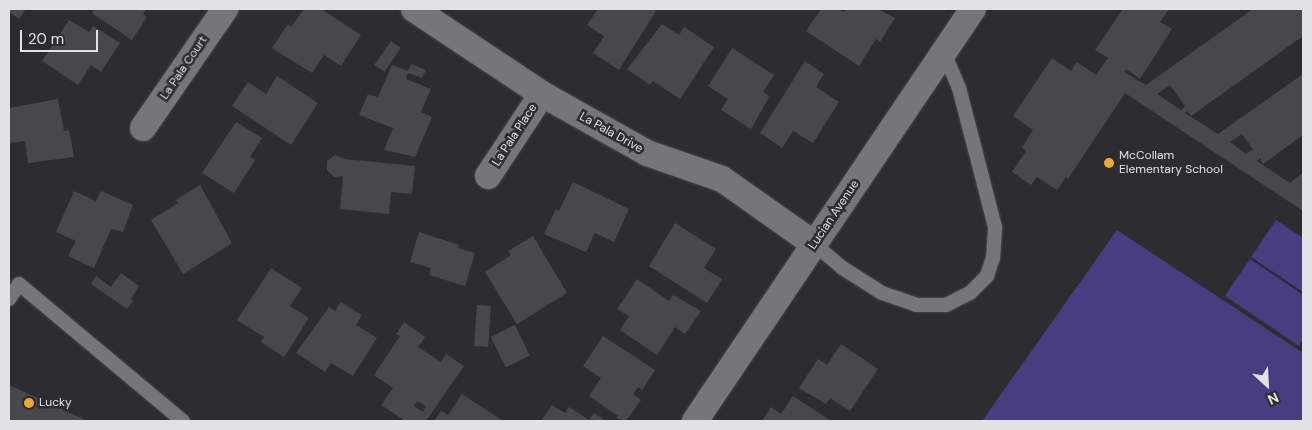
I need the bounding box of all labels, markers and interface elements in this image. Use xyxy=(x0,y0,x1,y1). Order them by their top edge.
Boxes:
scale bar xyxy=(22,20,100,52)
text: 20 m xyxy=(28,29,64,49)
street label: La Pala Court xyxy=(158,34,210,102)
street label: La Pala Place xyxy=(489,101,541,169)
street label: La Pala Drive xyxy=(577,110,645,156)
place label: McCollam Elementary School xyxy=(1119,149,1223,177)
marker: McCollam Elementary School xyxy=(1103,157,1115,169)
street label: Lucian Avenue xyxy=(806,178,862,252)
north arrow xyxy=(1242,360,1292,410)
text: N xyxy=(1265,388,1282,409)
place label: Lucky xyxy=(39,396,72,410)
marker: Lucky xyxy=(23,397,35,409)

